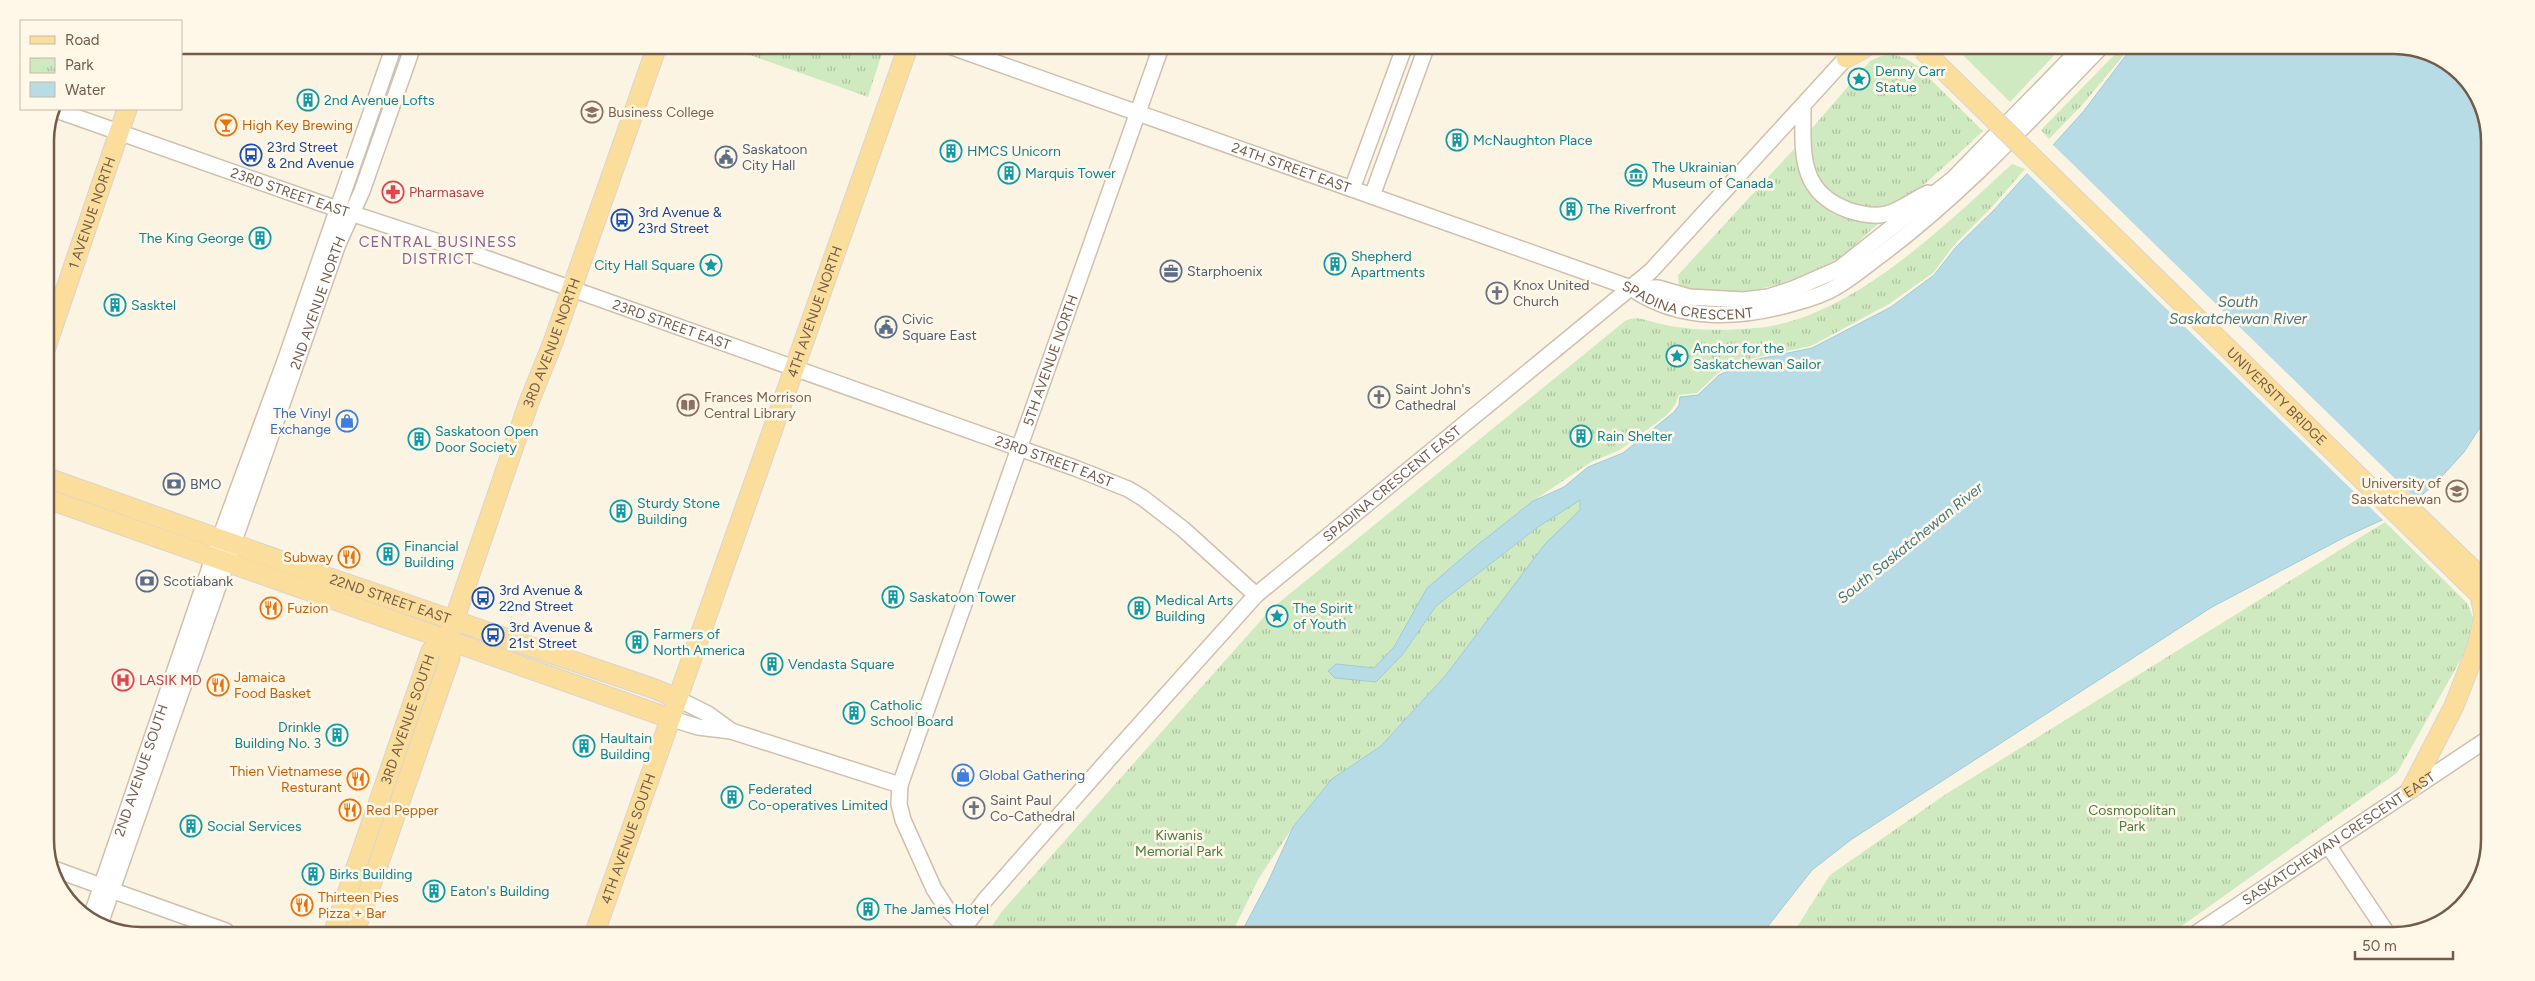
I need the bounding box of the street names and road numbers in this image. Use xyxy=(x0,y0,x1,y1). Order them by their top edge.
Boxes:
street label: 24TH STREET EAST xyxy=(1229,139,1353,197)
street label: 1 AVENUE NORTH xyxy=(65,155,119,271)
street label: 23RD STREET EAST xyxy=(228,164,352,221)
street label: 2ND AVENUE NORTH xyxy=(287,234,349,372)
street label: 4TH AVENUE NORTH xyxy=(784,244,846,380)
street label: 3RD AVENUE NORTH xyxy=(520,276,584,410)
street label: SPADINA CRESCENT xyxy=(1620,278,1755,324)
street label: 5TH AVENUE NORTH xyxy=(1020,293,1082,428)
street label: 23RD STREET EAST xyxy=(610,296,733,354)
street label: UNIVERSITY BRIDGE xyxy=(2223,344,2330,449)
street label: SPADINA CRESCENT EAST xyxy=(1320,422,1465,546)
street label: 23RD STREET EAST xyxy=(993,432,1115,491)
street label: 22ND STREET EAST xyxy=(327,571,453,628)
street label: 3RD AVENUE SOUTH xyxy=(377,652,438,787)
street label: 2ND AVENUE SOUTH xyxy=(111,702,172,839)
street label: SASKATCHEWAN CRESCENT EAST xyxy=(2239,768,2439,909)
street label: 4TH AVENUE SOUTH xyxy=(598,771,659,906)

